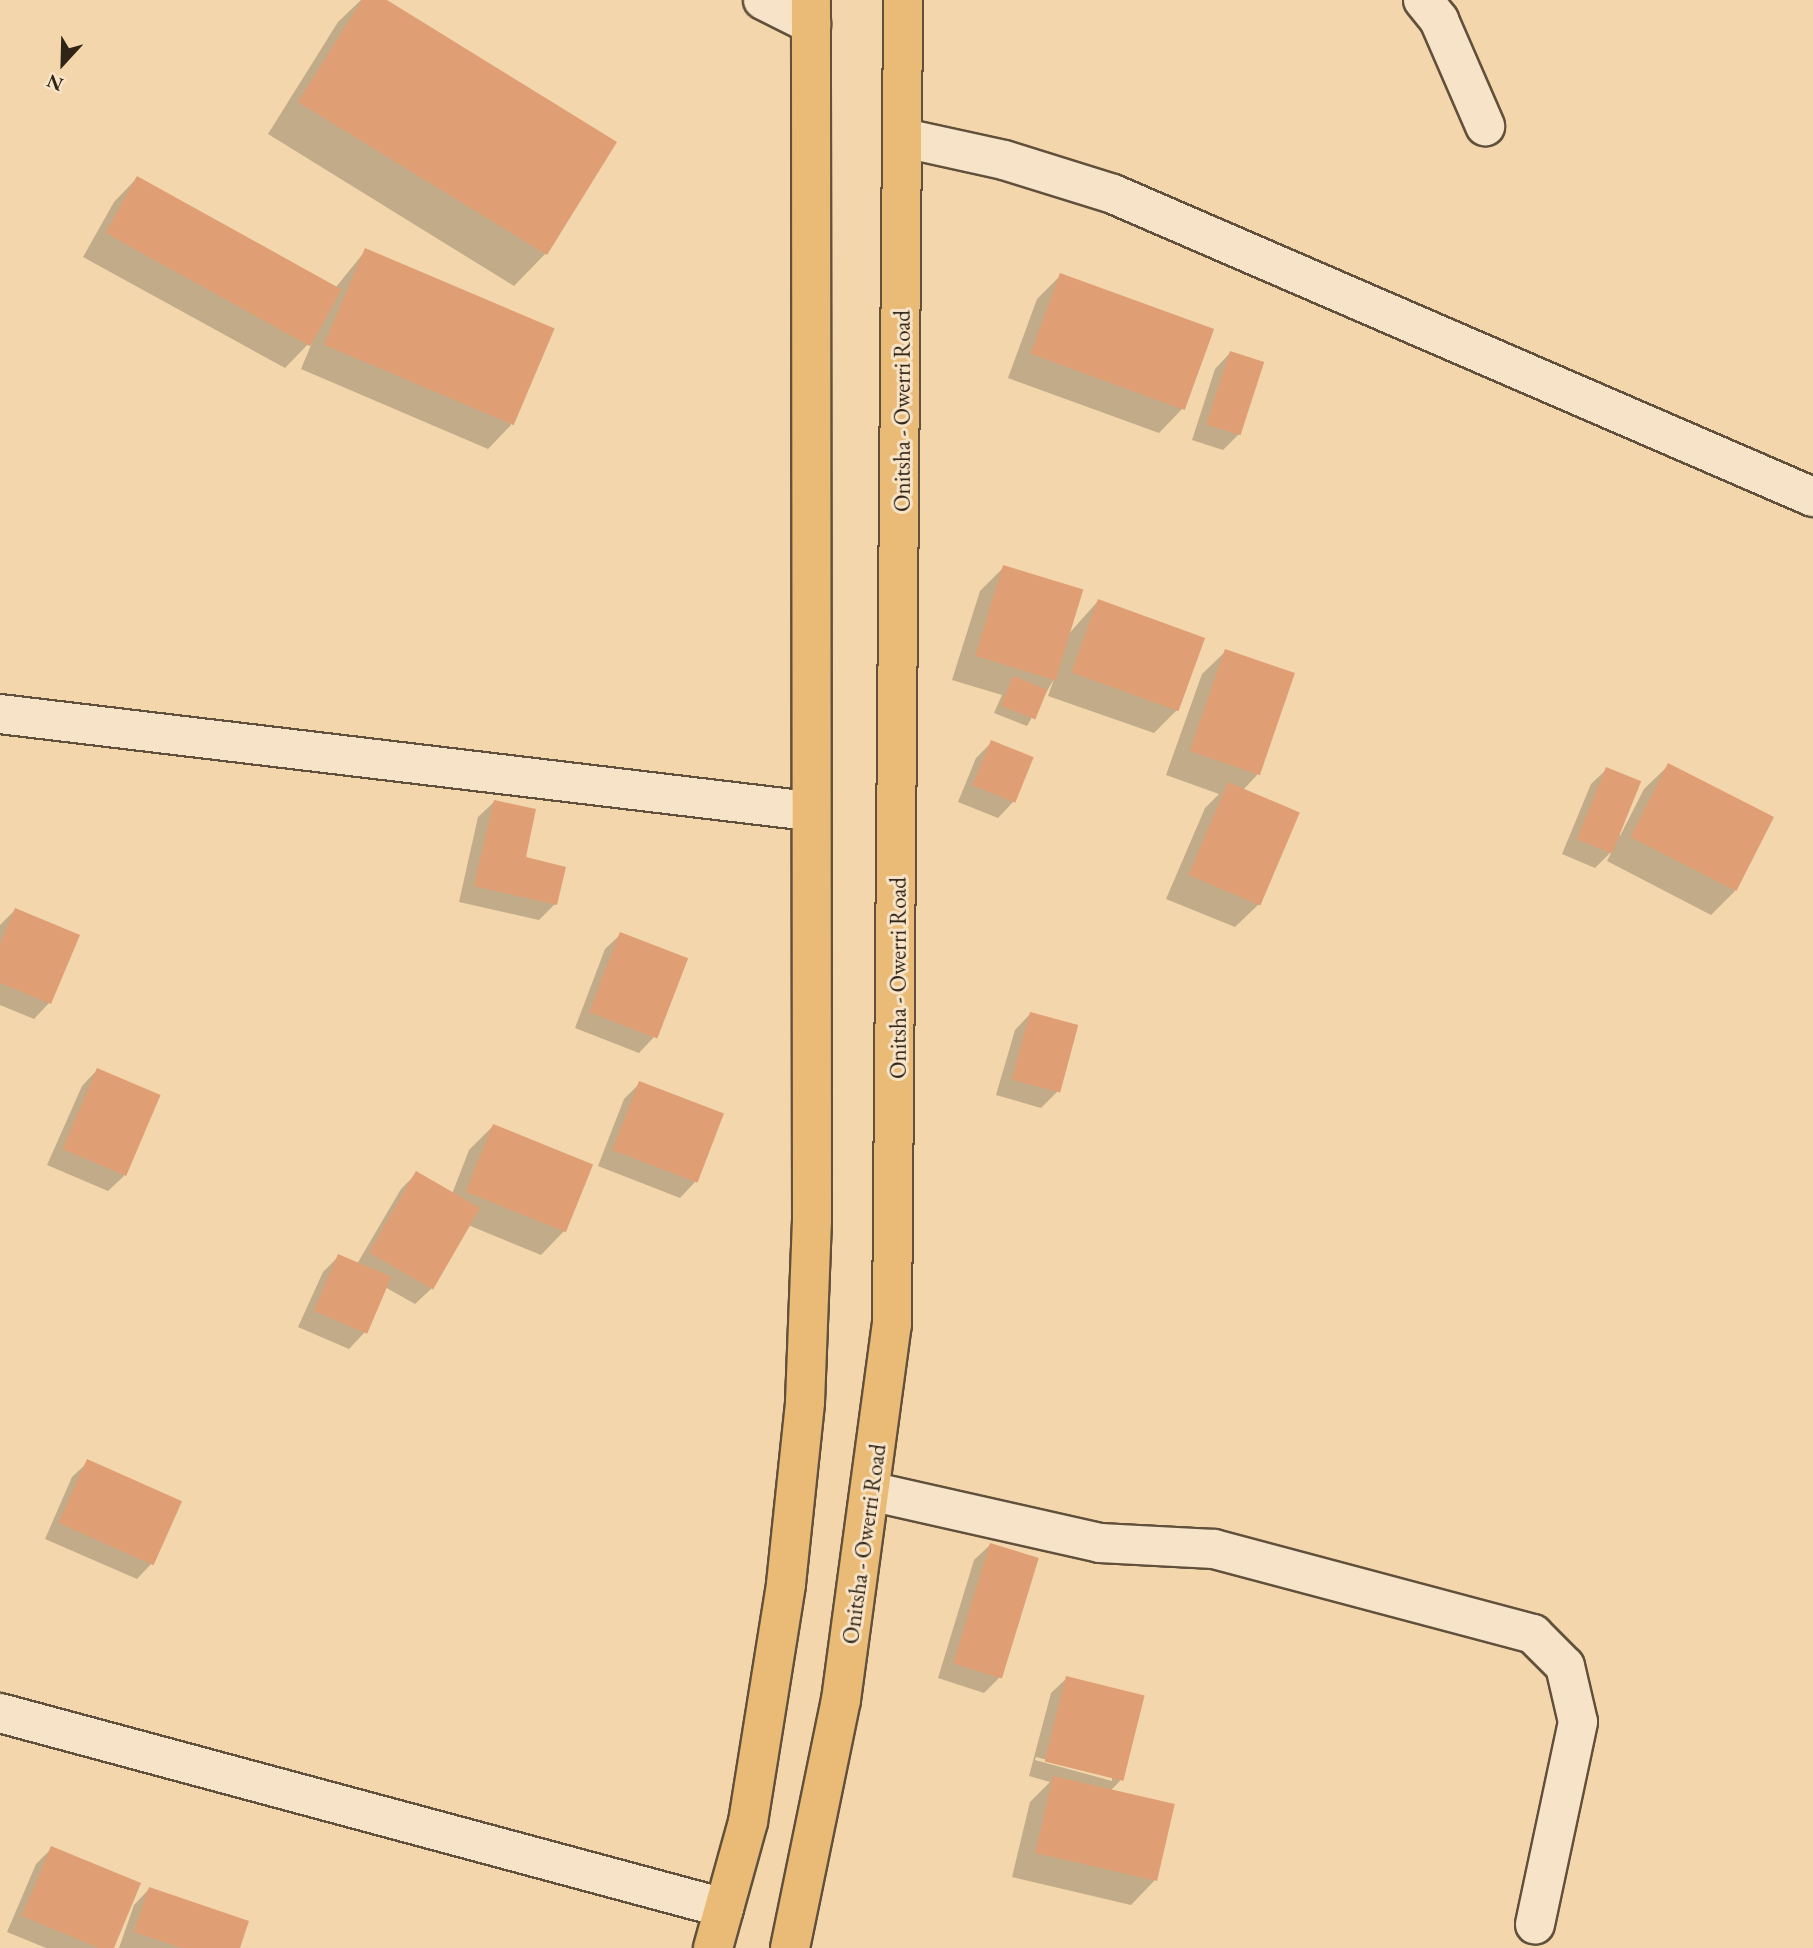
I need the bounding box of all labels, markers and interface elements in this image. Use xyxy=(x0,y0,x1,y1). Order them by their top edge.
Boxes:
north arrow xyxy=(28,28,98,98)
text: N xyxy=(43,68,67,97)
street label: Onitsha - Owerri Road xyxy=(888,310,916,512)
street label: Onitsha - Owerri Road xyxy=(884,877,912,1079)
street label: Onitsha - Owerri Road xyxy=(836,1442,892,1646)

